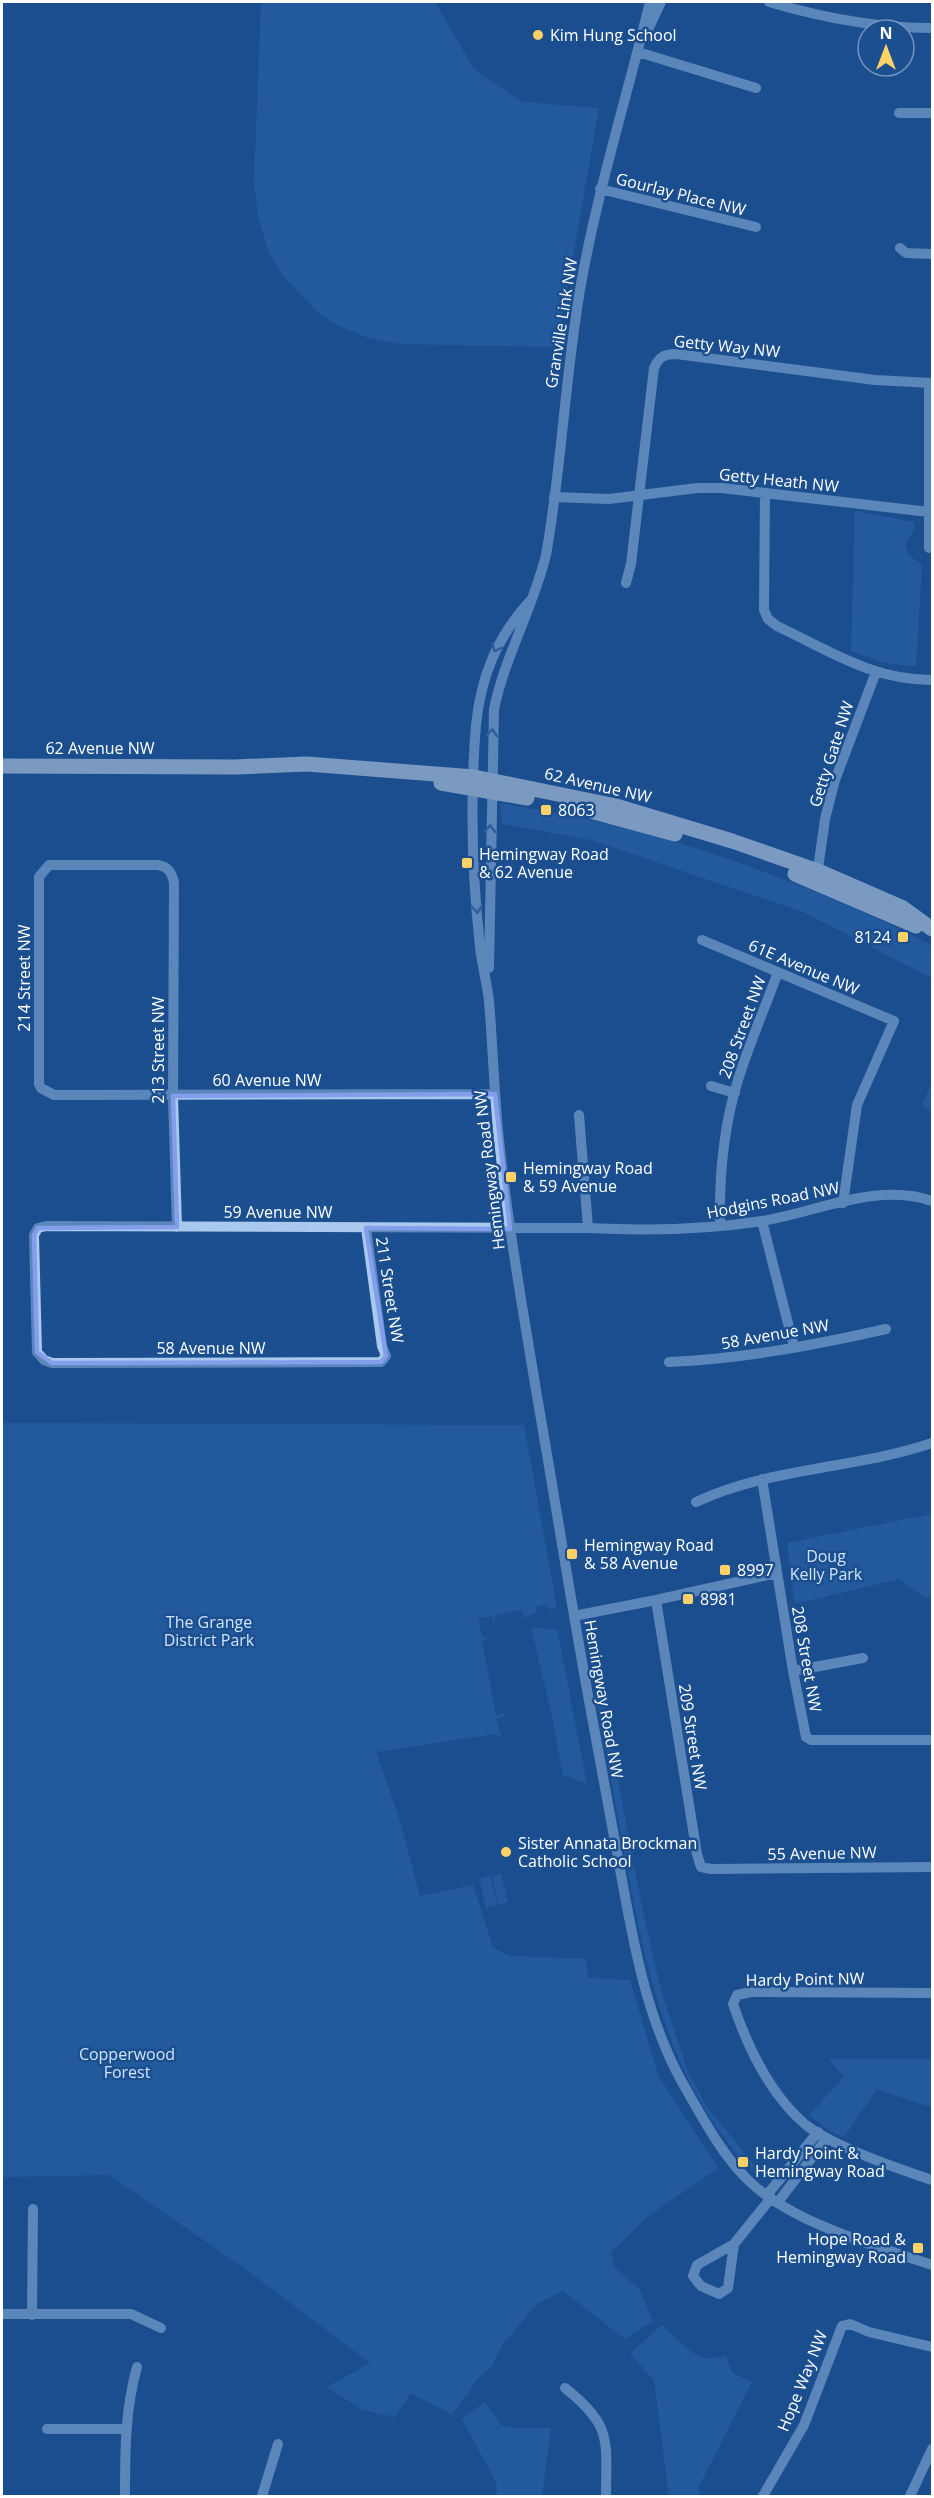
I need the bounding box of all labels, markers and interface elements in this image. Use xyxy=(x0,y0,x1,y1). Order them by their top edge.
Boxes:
north arrow xyxy=(856,18,916,78)
text: N xyxy=(879,22,893,44)
place label: Kim Hung School xyxy=(550,24,677,46)
marker: Kim Hung School xyxy=(531,28,545,42)
street label: Gourlay Place NW xyxy=(614,167,748,221)
street label: Granville Link NW xyxy=(540,256,582,390)
street label: Getty Way NW xyxy=(673,329,782,363)
street label: Getty Heath NW xyxy=(718,463,840,497)
one-way arrow xyxy=(492,642,504,653)
street label: Getty Gate NW xyxy=(803,698,859,810)
one-way arrow xyxy=(486,728,499,737)
street label: 62 Avenue NW xyxy=(45,737,155,759)
street label: 62 Avenue NW xyxy=(542,762,654,808)
place label: 8063 xyxy=(558,799,595,821)
marker: 8063 xyxy=(539,803,553,817)
one-way arrow xyxy=(484,825,496,834)
place label: Hemingway Road & 62 Avenue xyxy=(479,843,609,883)
marker: Hemingway Road & 62 Avenue xyxy=(460,856,474,870)
one-way arrow xyxy=(470,905,483,914)
street label: 214 Street NW xyxy=(13,924,35,1032)
place label: 8124 xyxy=(854,926,891,948)
marker: 8124 xyxy=(896,930,910,944)
street label: 61E Avenue NW xyxy=(745,934,863,1000)
street label: 208 Street NW xyxy=(713,973,771,1081)
street label: 213 Street NW xyxy=(147,996,169,1104)
street label: 60 Avenue NW xyxy=(212,1069,322,1091)
street label: Hemingway Road NW xyxy=(468,1089,510,1251)
place label: Hemingway Road & 59 Avenue xyxy=(523,1157,653,1197)
marker: Hemingway Road & 59 Avenue xyxy=(504,1170,518,1184)
street label: Hodgins Road NW xyxy=(705,1176,841,1224)
street label: 59 Avenue NW xyxy=(223,1201,333,1223)
street label: 211 Street NW xyxy=(371,1235,409,1345)
street label: 58 Avenue NW xyxy=(719,1314,831,1354)
street label: 58 Avenue NW xyxy=(156,1337,266,1359)
place label: Hemingway Road & 58 Avenue xyxy=(584,1534,714,1574)
park label: Doug Kelly Park xyxy=(790,1545,863,1585)
marker: Hemingway Road & 58 Avenue xyxy=(565,1547,579,1561)
place label: 8997 xyxy=(737,1559,774,1581)
marker: 8997 xyxy=(718,1563,732,1577)
place label: 8981 xyxy=(700,1588,737,1610)
marker: 8981 xyxy=(681,1592,695,1606)
street label: 208 Street NW xyxy=(787,1604,827,1714)
park label: The Grange District Park xyxy=(164,1611,255,1651)
street label: Hemingway Road NW xyxy=(579,1618,629,1780)
street label: 209 Street NW xyxy=(674,1682,712,1792)
place label: Sister Annata Brockman Catholic School xyxy=(518,1832,697,1872)
street label: 55 Avenue NW xyxy=(767,1841,877,1865)
marker: Sister Annata Brockman Catholic School xyxy=(499,1845,513,1859)
street label: Hardy Point NW xyxy=(745,1967,865,1991)
park label: Copperwood Forest xyxy=(79,2043,175,2083)
place label: Hardy Point & Hemingway Road xyxy=(755,2142,885,2182)
marker: Hardy Point & Hemingway Road xyxy=(736,2155,750,2169)
place label: Hope Road & Hemingway Road xyxy=(776,2228,906,2268)
marker: Hope Road & Hemingway Road xyxy=(911,2241,925,2255)
street label: Hope Way NW xyxy=(772,2327,832,2435)

